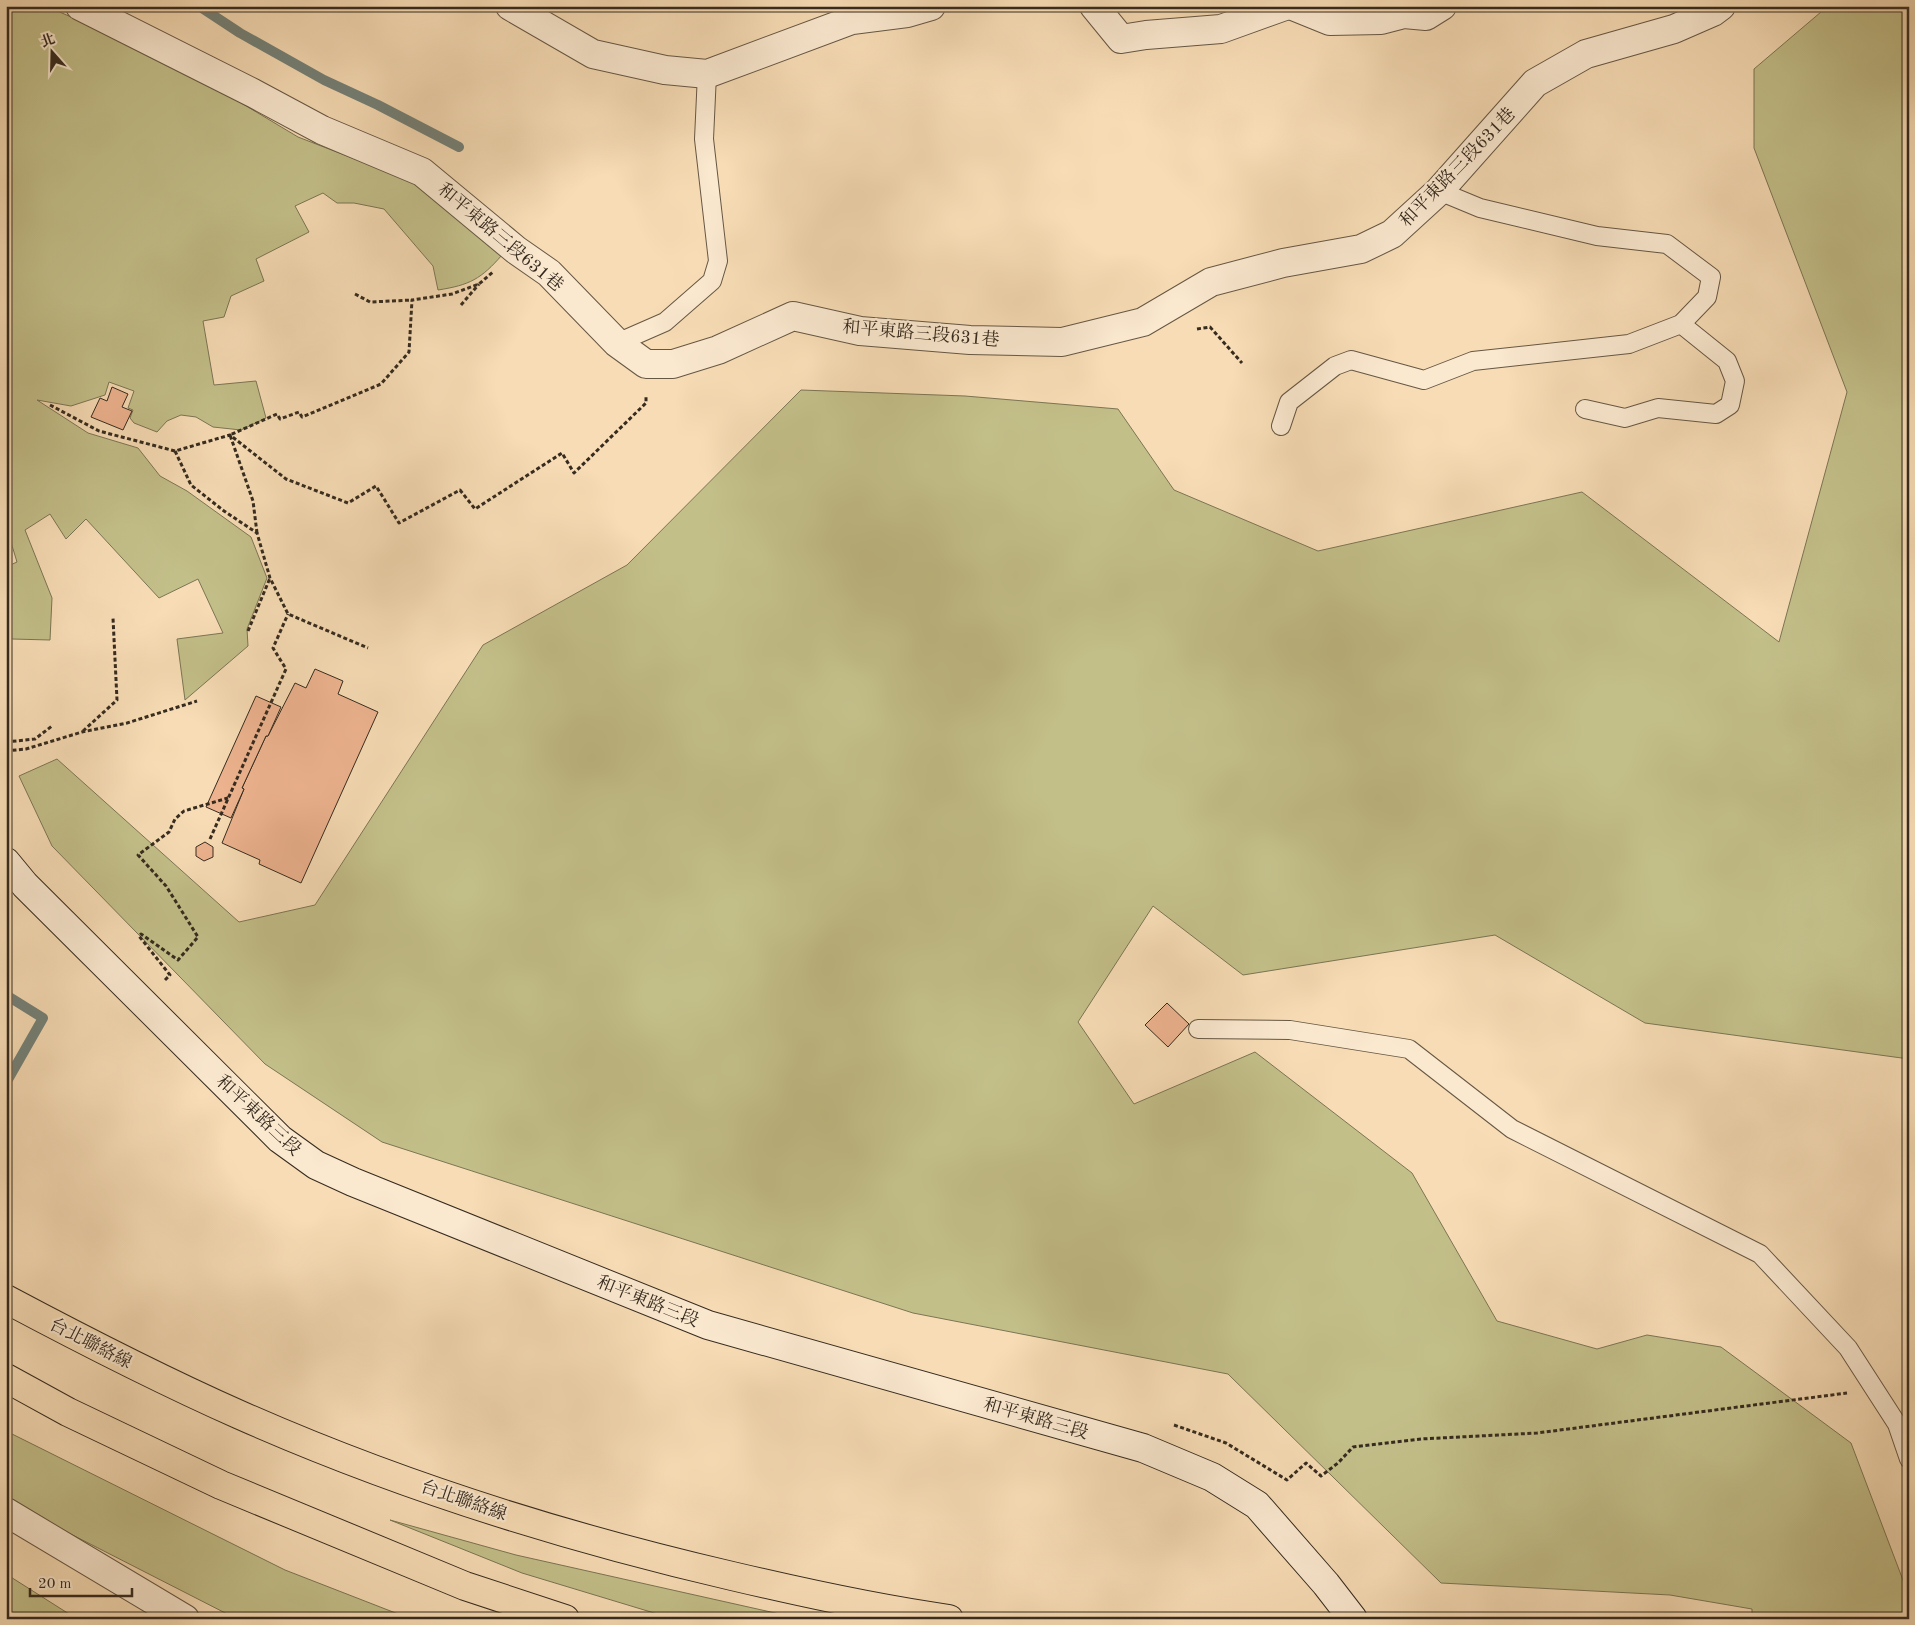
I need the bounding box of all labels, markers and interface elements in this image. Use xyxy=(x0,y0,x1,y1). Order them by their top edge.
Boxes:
north arrow xyxy=(28,28,78,78)
text: 北 xyxy=(39,31,57,50)
street label: 和平東路三段631巷 xyxy=(1395,103,1519,231)
street label: 和平東路三段631巷 xyxy=(434,179,568,295)
street label: 和平東路三段631巷 xyxy=(842,316,1000,350)
street label: 和平東路三段 xyxy=(213,1071,305,1159)
street label: 和平東路三段 xyxy=(594,1271,702,1331)
street label: 台北聯絡線 xyxy=(46,1314,136,1372)
street label: 和平東路三段 xyxy=(981,1394,1091,1442)
street label: 台北聯絡線 xyxy=(418,1476,510,1524)
scale bar xyxy=(30,1565,132,1597)
text: 20 m xyxy=(38,1577,72,1592)

